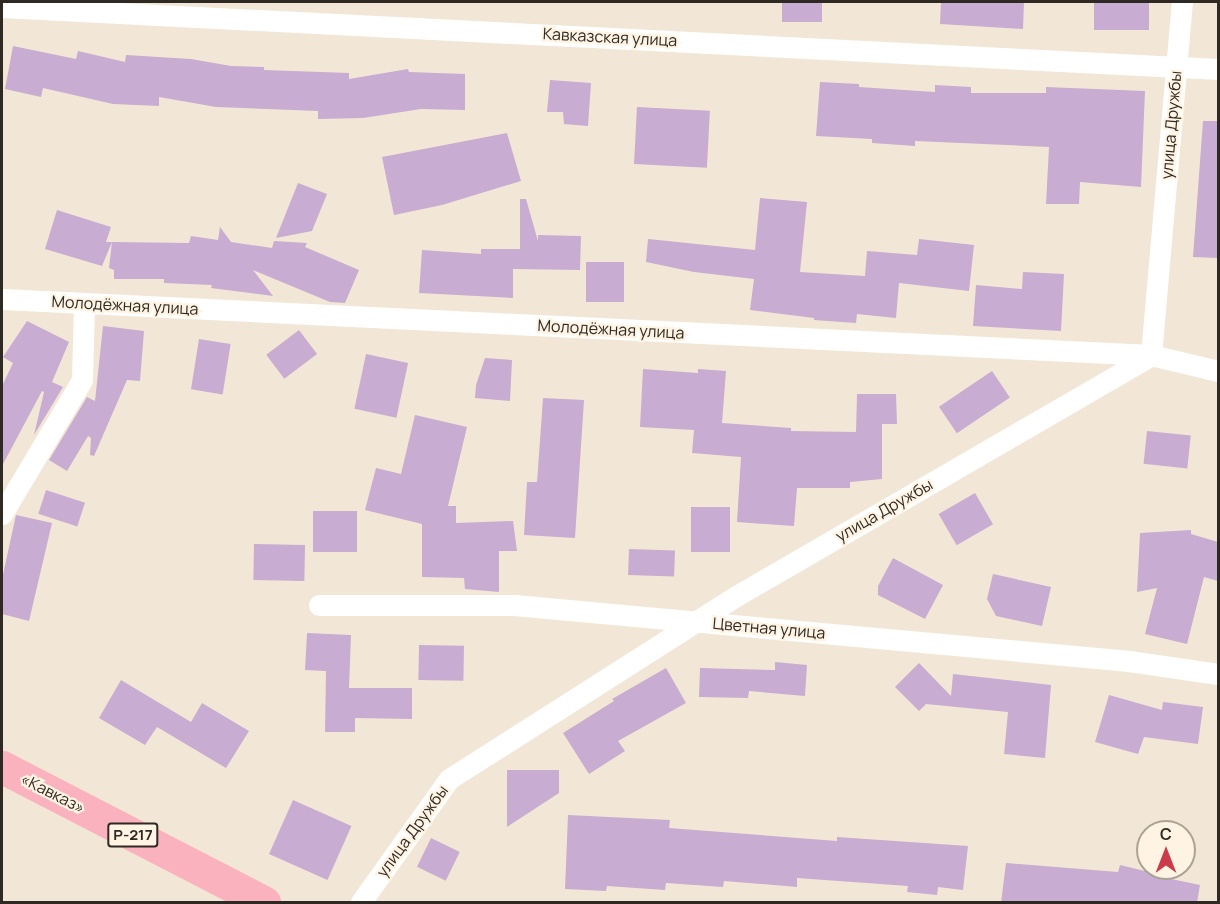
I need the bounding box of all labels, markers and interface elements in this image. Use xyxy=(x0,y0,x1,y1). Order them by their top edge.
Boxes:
street label: Кавказская улица xyxy=(542,24,678,50)
street label: улица Дружбы xyxy=(1157,70,1185,180)
street label: Молодёжная улица xyxy=(51,292,199,318)
street label: Молодёжная улица xyxy=(537,316,685,342)
street label: улица Дружбы xyxy=(832,474,936,546)
street label: Цветная улица xyxy=(712,614,826,642)
street label: «Кавказ» xyxy=(18,769,88,817)
street label: улица Дружбы xyxy=(372,781,452,881)
north arrow xyxy=(1136,820,1196,880)
road number: Р-217 xyxy=(106,823,160,847)
text: С xyxy=(1160,823,1172,845)

